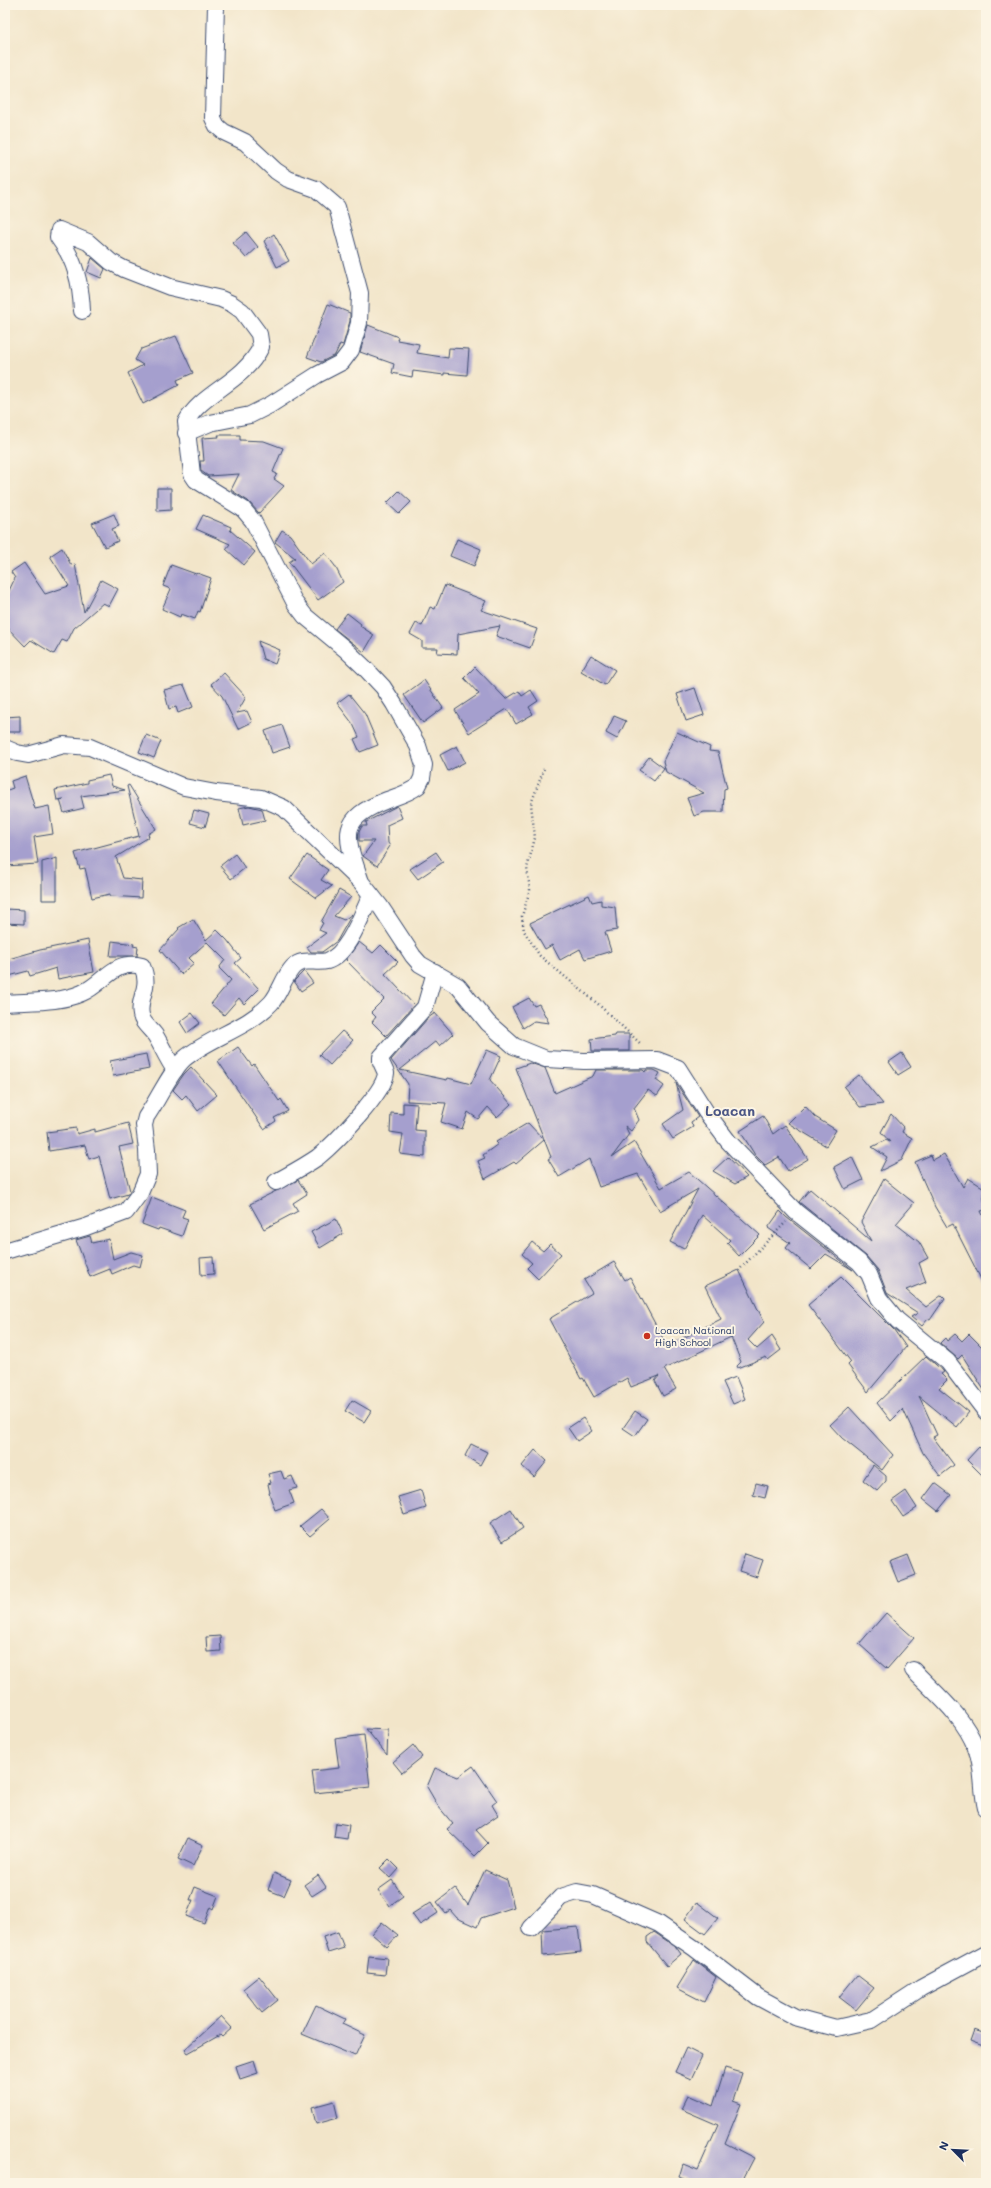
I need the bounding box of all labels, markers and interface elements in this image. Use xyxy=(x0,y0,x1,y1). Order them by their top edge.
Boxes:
district label: Loacan xyxy=(705,1101,755,1120)
place label: Loacan National High School xyxy=(655,1323,735,1349)
marker: Loacan National High School xyxy=(642,1331,652,1341)
north arrow xyxy=(933,2130,973,2170)
text: N xyxy=(935,2139,952,2153)

